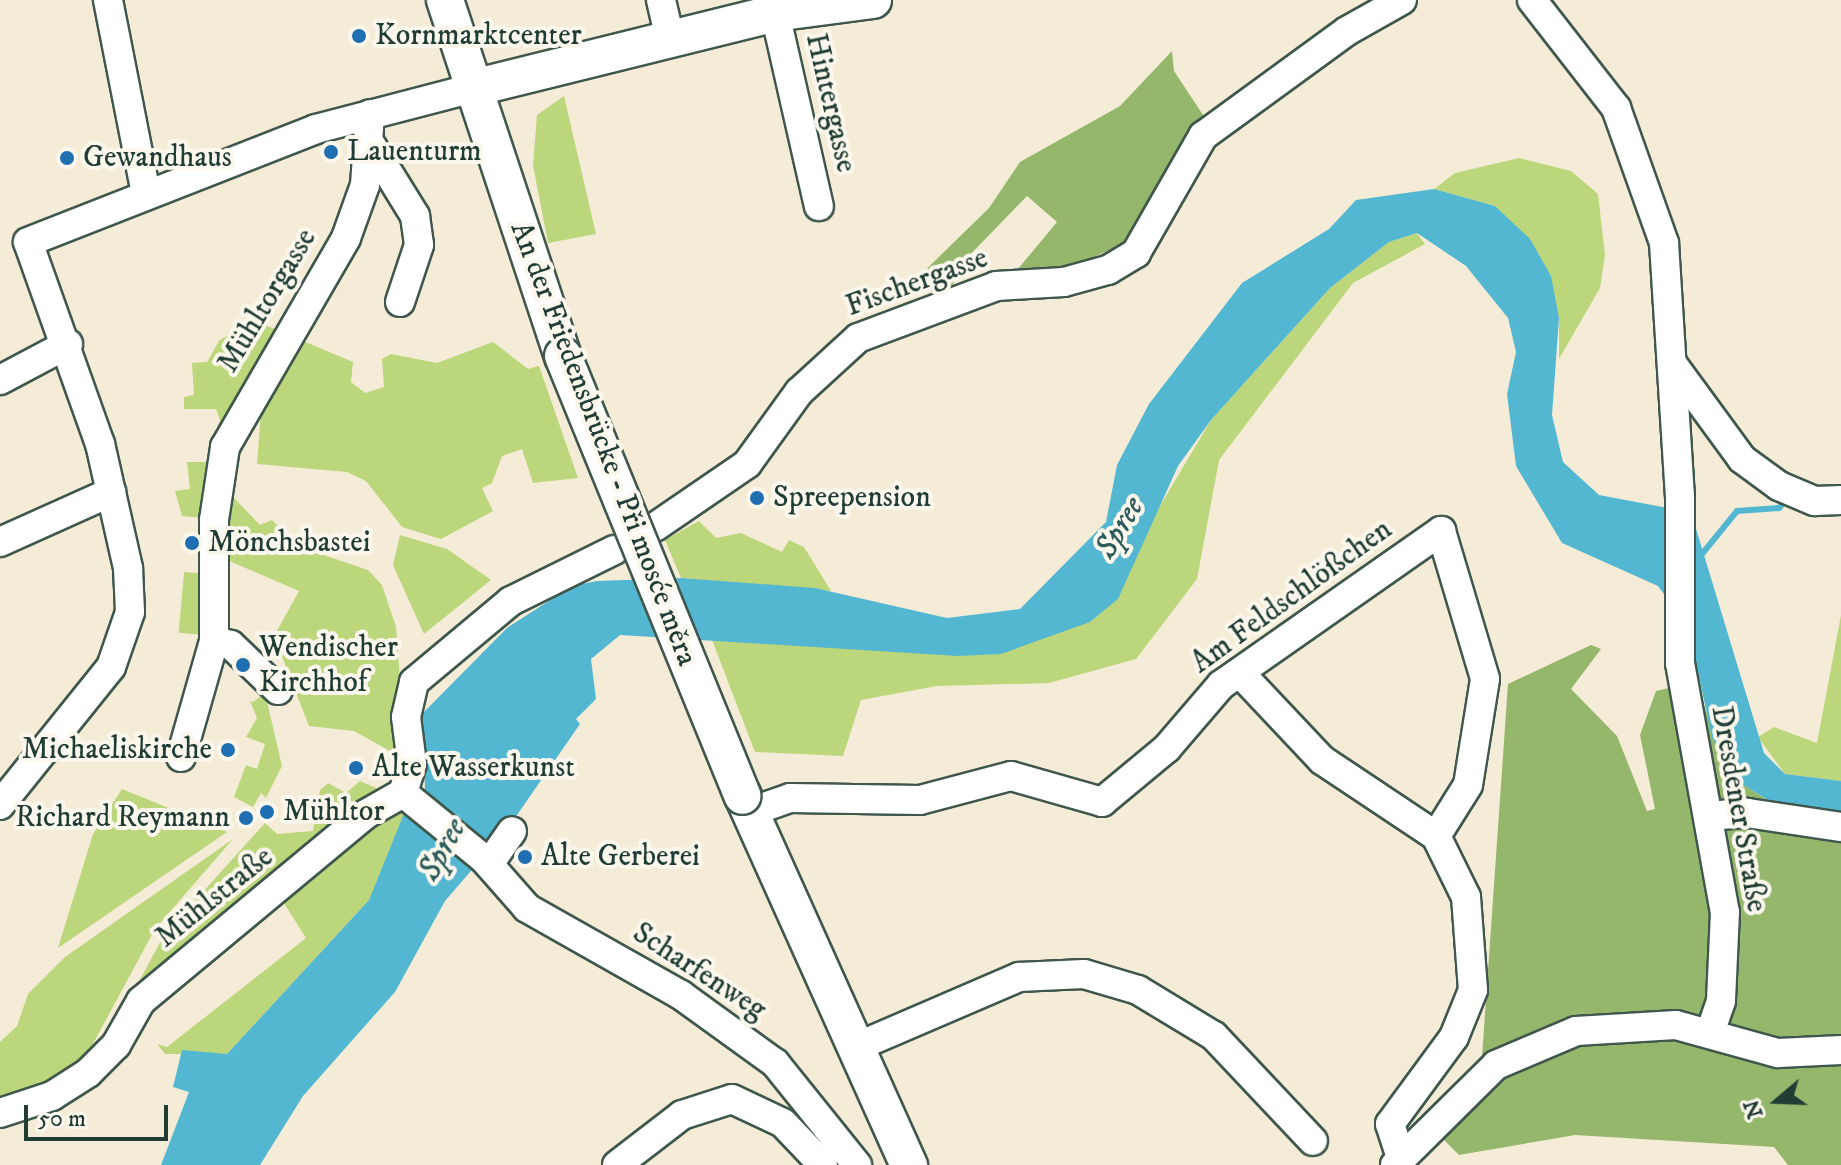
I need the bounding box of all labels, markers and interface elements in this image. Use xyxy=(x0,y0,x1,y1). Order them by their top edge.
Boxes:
place label: Kornmarktcenter xyxy=(375,18,582,54)
marker: Kornmarktcenter xyxy=(350,27,368,45)
street label: Hintergasse xyxy=(797,30,863,176)
place label: Lauenturm xyxy=(347,134,482,170)
place label: Gewandhaus xyxy=(83,140,232,176)
marker: Lauenturm xyxy=(322,143,340,161)
marker: Gewandhaus xyxy=(58,149,76,167)
street label: An der Friedensbrücke - Při mosće měra xyxy=(502,217,704,671)
street label: Mühltorgasse xyxy=(211,223,325,379)
street label: Fischergasse xyxy=(841,241,993,325)
place label: Spreepension xyxy=(773,480,931,516)
marker: Spreepension xyxy=(748,489,766,507)
water label: Spree xyxy=(1087,490,1153,566)
street label: Am Feldschlößchen xyxy=(1185,512,1399,682)
place label: Mönchsbastei xyxy=(208,525,370,561)
marker: Mönchsbastei xyxy=(183,534,201,552)
place label: Wendischer Kirchhof xyxy=(259,630,398,700)
marker: Wendischer Kirchhof xyxy=(234,656,252,674)
street label: Dresdener Straße xyxy=(1702,703,1774,915)
place label: Michaeliskirche xyxy=(22,732,212,768)
marker: Michaeliskirche xyxy=(219,741,237,759)
place label: Alte Wasserkunst xyxy=(372,750,575,786)
marker: Alte Wasserkunst xyxy=(347,759,365,777)
place label: Mühltor xyxy=(283,794,384,830)
place label: Richard Reymann xyxy=(15,800,230,836)
marker: Mühltor xyxy=(258,803,276,821)
marker: Richard Reymann xyxy=(237,809,255,827)
water label: Spree xyxy=(411,812,475,888)
place label: Alte Gerberei xyxy=(541,839,700,875)
street label: Mühlstraße xyxy=(149,840,281,956)
marker: Alte Gerberei xyxy=(516,848,534,866)
street label: Scharfenweg xyxy=(626,916,772,1028)
north arrow xyxy=(1737,1061,1817,1141)
scale bar xyxy=(28,1089,172,1139)
text: N xyxy=(1738,1096,1770,1122)
text: 50 m xyxy=(38,1104,86,1134)

